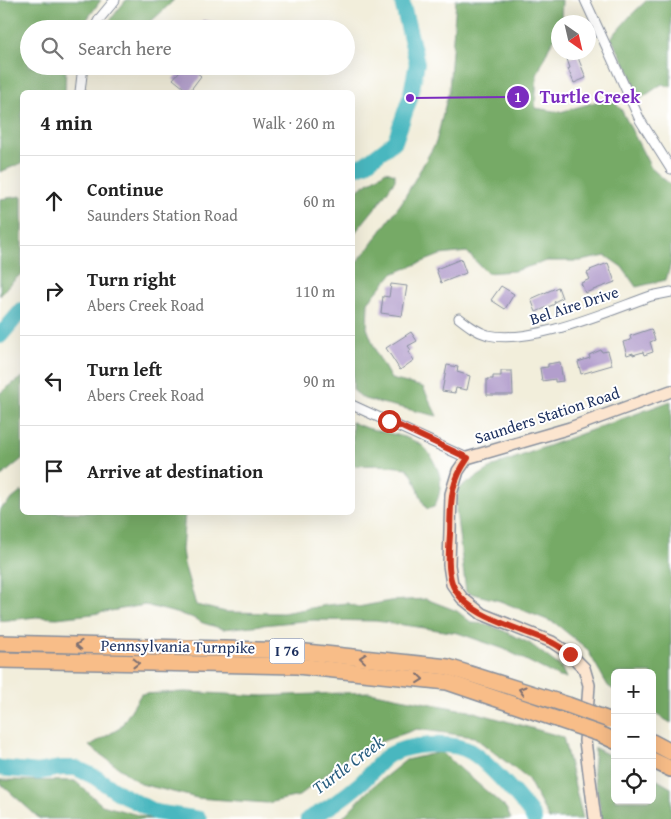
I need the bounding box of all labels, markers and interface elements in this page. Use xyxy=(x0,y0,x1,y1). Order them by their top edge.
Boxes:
north arrow xyxy=(551,15,596,60)
search box xyxy=(20,20,355,75)
icon: search xyxy=(38,34,66,62)
text: Search here xyxy=(78,34,172,62)
callout: Turtle Creek xyxy=(505,81,651,114)
text: Turtle Creek xyxy=(540,83,641,110)
text: 1 xyxy=(514,86,522,107)
text: 4 min xyxy=(40,107,92,138)
text: Walk · 260 m xyxy=(252,111,335,135)
text: Continue xyxy=(87,175,164,203)
icon: ahead xyxy=(40,187,68,215)
text: 60 m xyxy=(303,189,335,213)
text: Saunders Station Road xyxy=(87,203,238,227)
text: Turn right xyxy=(87,265,176,293)
icon: right xyxy=(40,277,68,305)
text: 110 m xyxy=(295,279,335,303)
street label: Bel Aire Drive xyxy=(527,279,621,331)
text: Abers Creek Road xyxy=(87,293,204,317)
text: Turn left xyxy=(87,355,162,383)
icon: left xyxy=(40,367,68,395)
text: 90 m xyxy=(303,369,335,393)
street label: Saunders Station Road xyxy=(472,380,623,450)
text: Abers Creek Road xyxy=(87,383,204,407)
route start xyxy=(378,410,401,433)
icon: arrive xyxy=(40,457,68,485)
text: Arrive at destination xyxy=(87,457,263,485)
street label: Pennsylvania Turnpike xyxy=(101,633,255,659)
road number: I 76 xyxy=(270,638,304,664)
one-way arrow xyxy=(74,640,82,650)
route end xyxy=(559,643,582,666)
one-way arrow xyxy=(359,653,367,664)
one-way arrow xyxy=(132,658,140,668)
map controls xyxy=(611,669,656,804)
button: + xyxy=(611,669,656,714)
one-way arrow xyxy=(417,673,425,684)
one-way arrow xyxy=(518,686,526,696)
button: − xyxy=(611,714,656,759)
water label: Turtle Creek xyxy=(306,728,390,801)
button: locate xyxy=(611,759,656,804)

